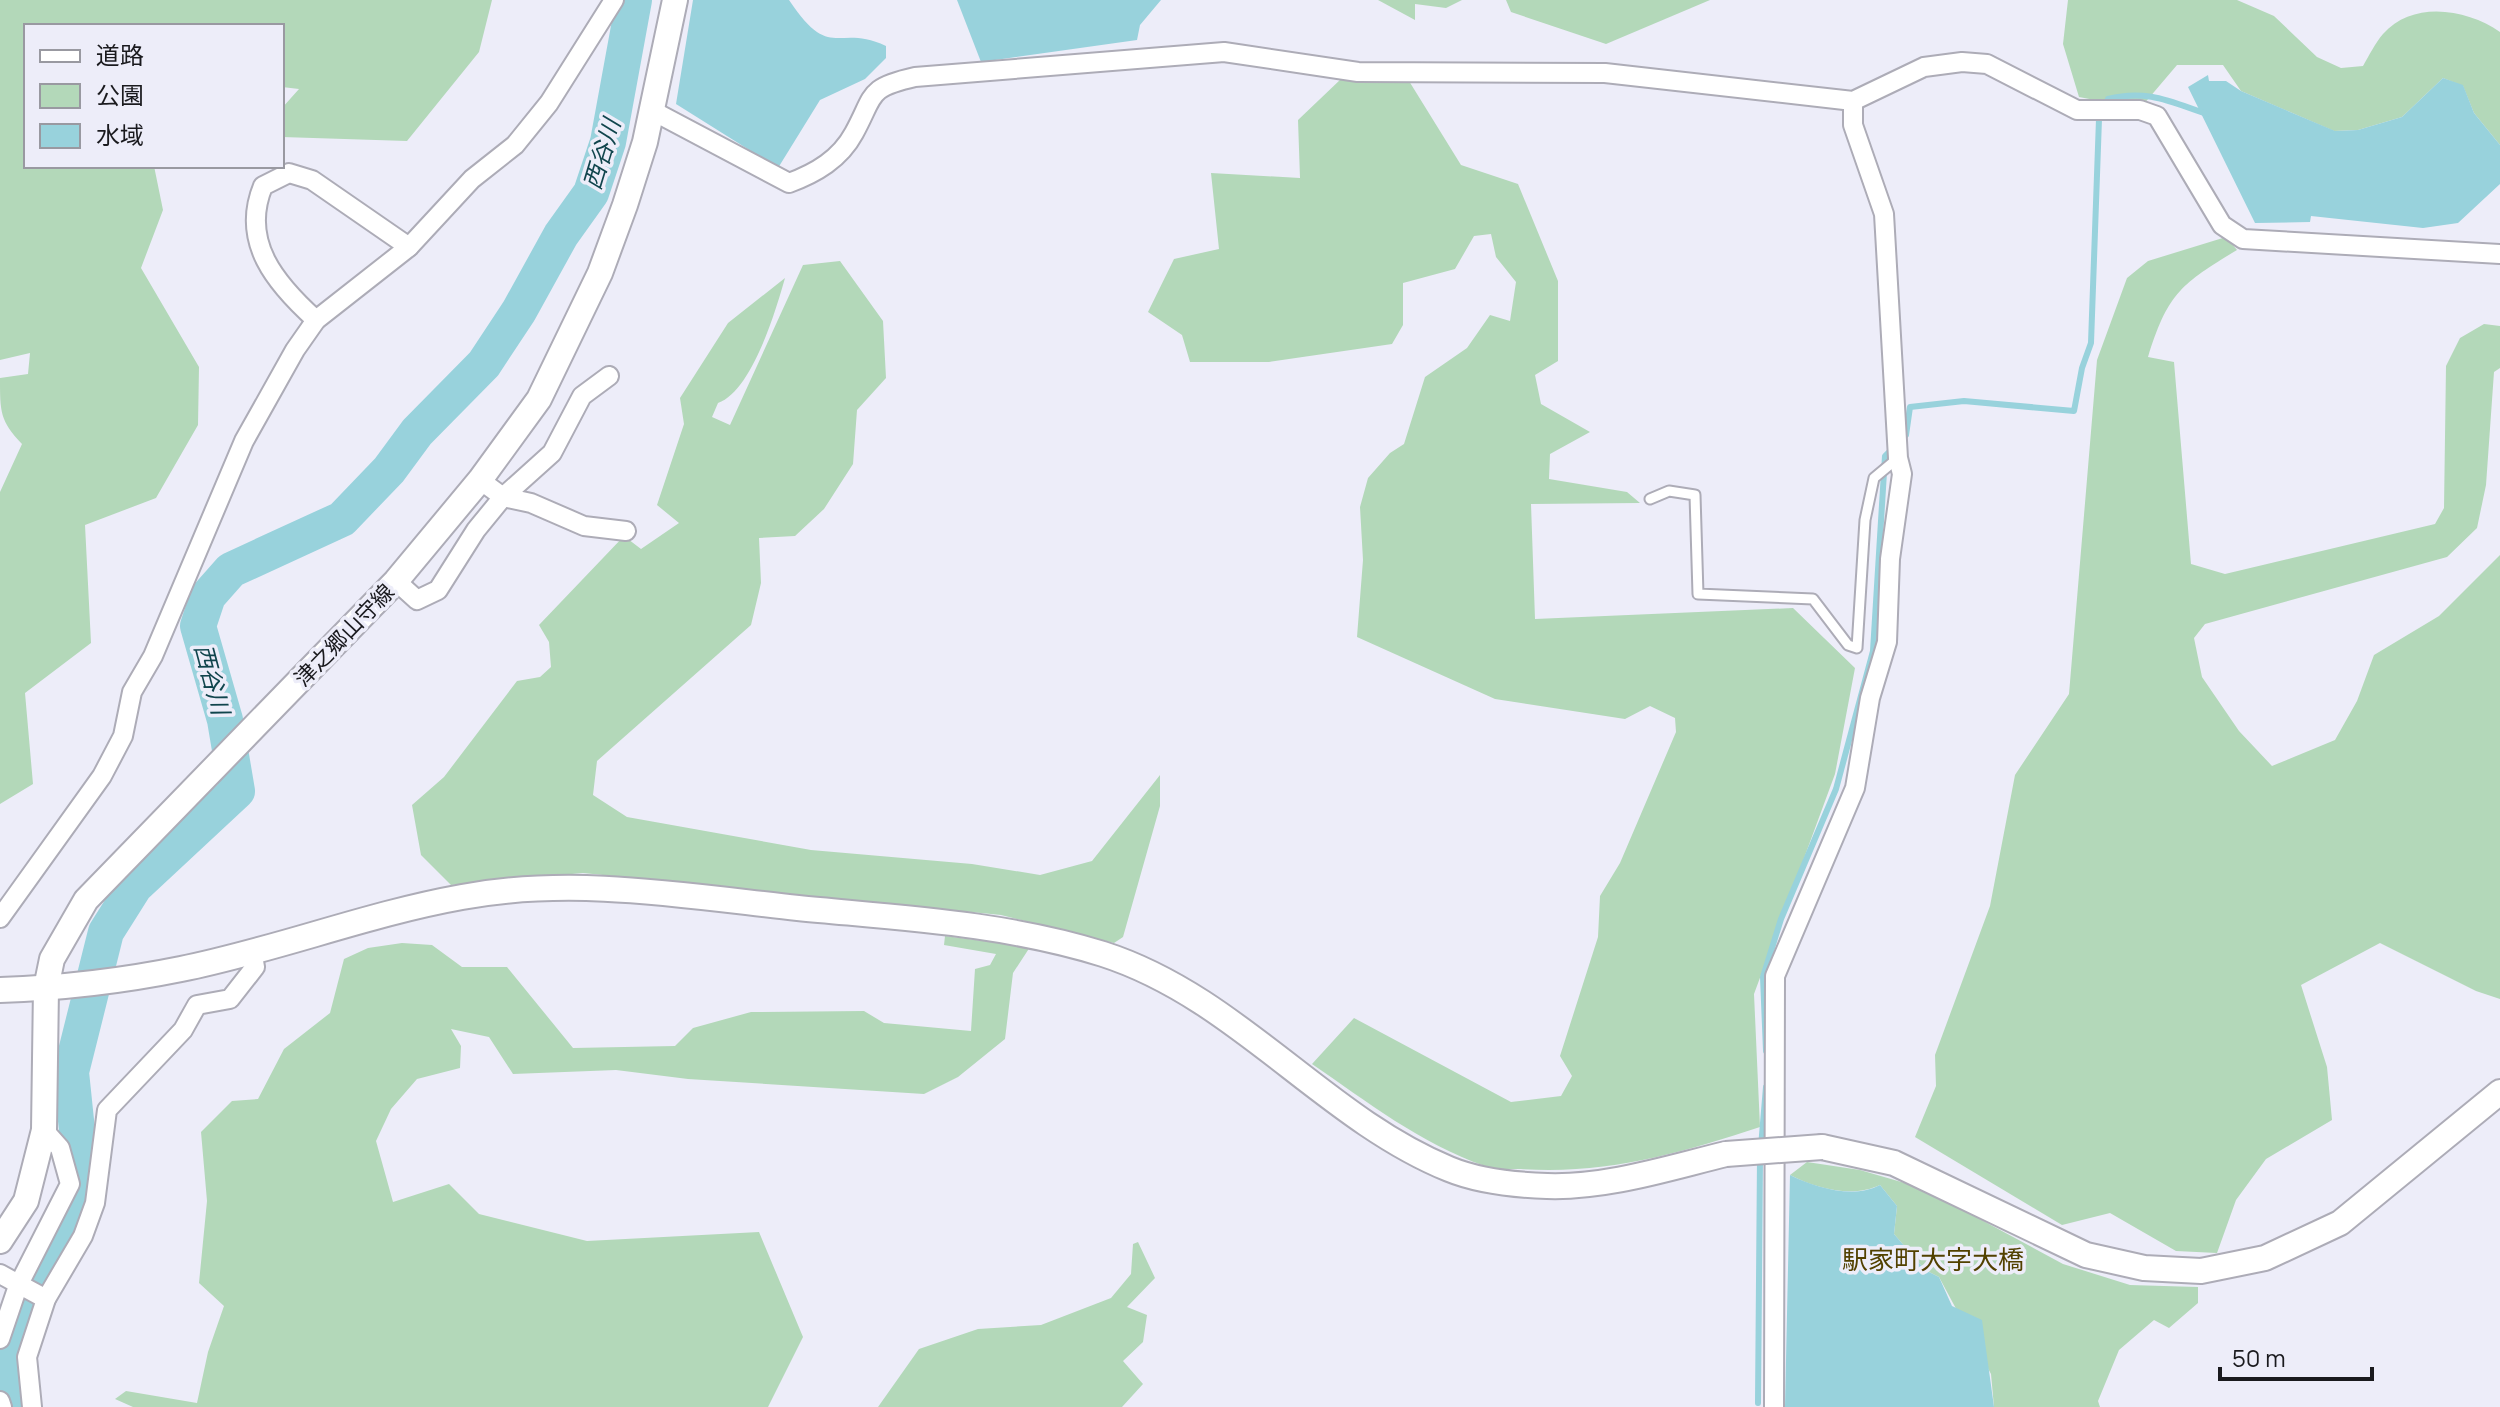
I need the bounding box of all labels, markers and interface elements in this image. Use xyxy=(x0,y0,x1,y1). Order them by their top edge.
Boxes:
legend xyxy=(24,24,284,168)
text: 道路 xyxy=(96,38,144,71)
text: 公園 xyxy=(96,78,144,111)
water label: 西谷川 xyxy=(575,112,628,193)
text: 水域 xyxy=(96,118,144,151)
street label: 津之郷山守線 xyxy=(287,577,401,693)
water label: 西谷川 xyxy=(188,640,239,721)
district label: 駅家町大字大橋 xyxy=(1842,1241,2024,1277)
scale bar xyxy=(2220,1331,2372,1381)
text: 50 m xyxy=(2232,1341,2286,1374)

